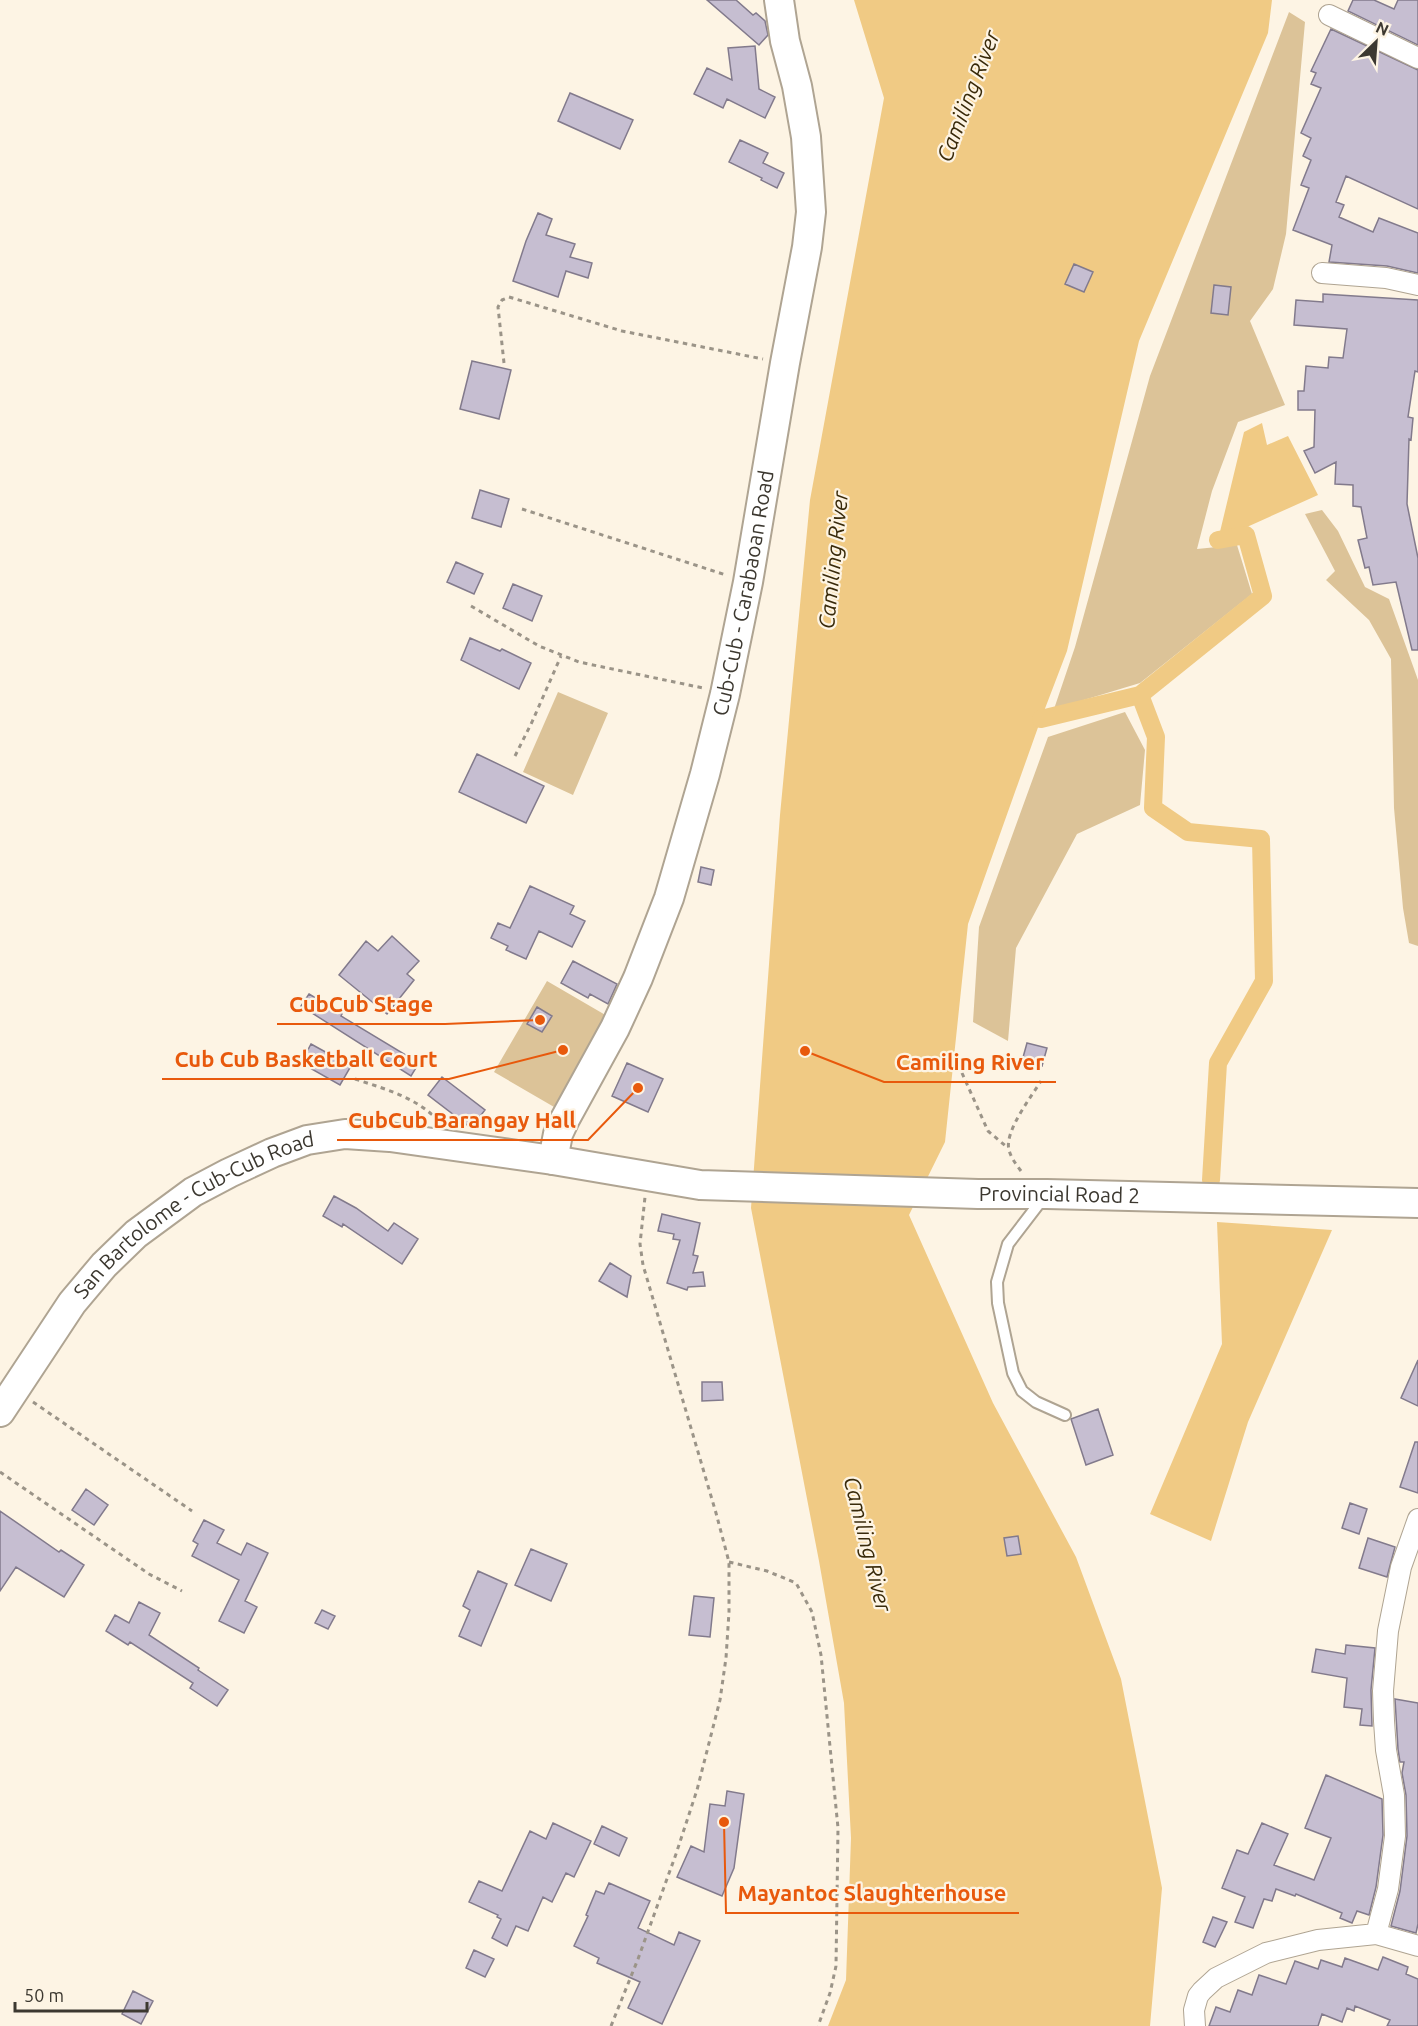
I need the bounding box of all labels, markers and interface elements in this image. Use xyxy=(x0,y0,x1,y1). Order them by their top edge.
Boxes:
north arrow xyxy=(1346,12,1406,72)
text: N xyxy=(1373,18,1392,39)
water label: Camiling River xyxy=(931,26,1004,165)
street label: Cub-Cub - Carabaoan Road xyxy=(707,468,778,718)
water label: Camiling River xyxy=(813,489,852,630)
callout: CubCub Stage xyxy=(277,984,445,1024)
text: CubCub Stage xyxy=(289,991,433,1016)
callout: Cub Cub Basketball Court xyxy=(162,1039,449,1079)
callout: Camiling River xyxy=(884,1042,1056,1082)
text: Cub Cub Basketball Court xyxy=(175,1046,438,1071)
text: Camiling River xyxy=(896,1049,1044,1074)
callout: CubCub Barangay Hall xyxy=(337,1100,588,1140)
text: CubCub Barangay Hall xyxy=(348,1107,576,1132)
street label: San Bartolome - Cub-Cub Road xyxy=(68,1126,315,1303)
street label: Provincial Road 2 xyxy=(979,1181,1140,1207)
water label: Camiling River xyxy=(840,1474,898,1615)
callout: Mayantoc Slaughterhouse xyxy=(726,1873,1019,1913)
text: Mayantoc Slaughterhouse xyxy=(738,1880,1007,1905)
scale bar xyxy=(15,1975,147,2013)
text: 50 m xyxy=(24,1985,64,2005)

